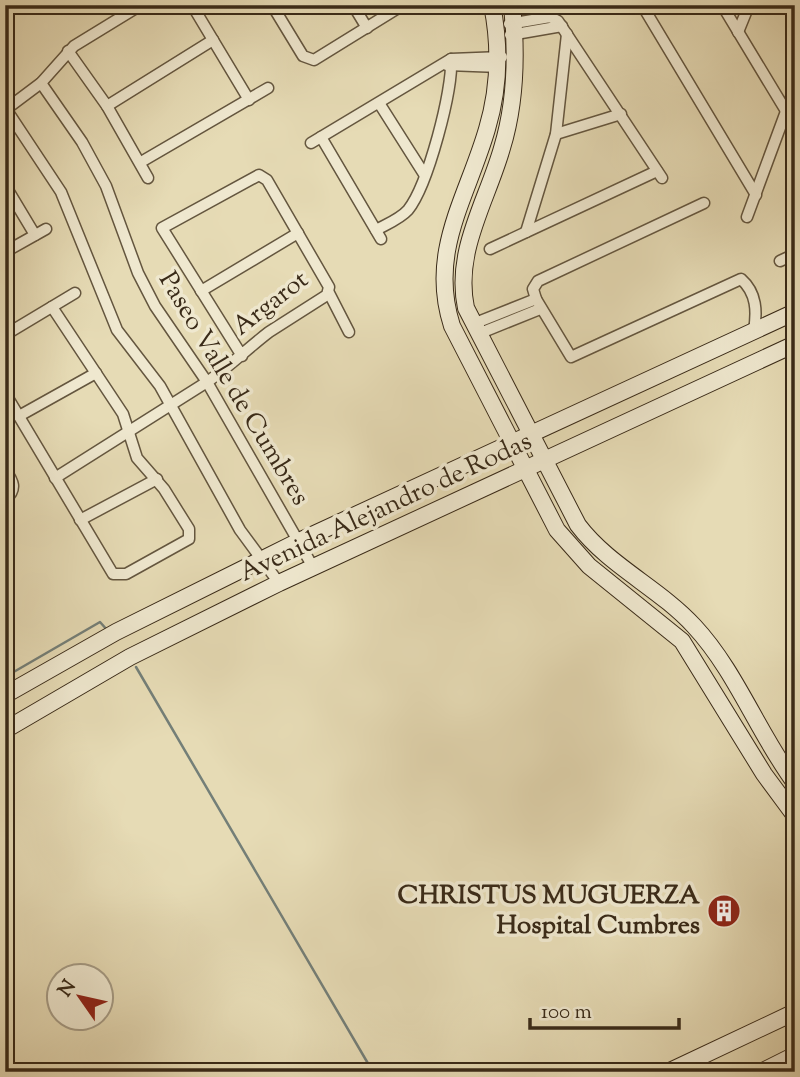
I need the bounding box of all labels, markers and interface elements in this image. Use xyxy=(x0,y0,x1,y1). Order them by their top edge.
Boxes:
street label: Argarot xyxy=(225,262,317,345)
street label: Paseo Valle de Cumbres xyxy=(148,265,318,513)
street label: Avenida Alejandro de Rodas xyxy=(234,424,538,592)
place label: CHRISTUS MUGUERZA Hospital Cumbres xyxy=(398,878,701,945)
building icon: CHRISTUS MUGUERZA Hospital Cumbres xyxy=(705,892,743,930)
north arrow xyxy=(46,962,116,1032)
text: N xyxy=(53,975,83,1003)
scale bar xyxy=(530,986,679,1030)
text: 100 m xyxy=(541,998,592,1028)

